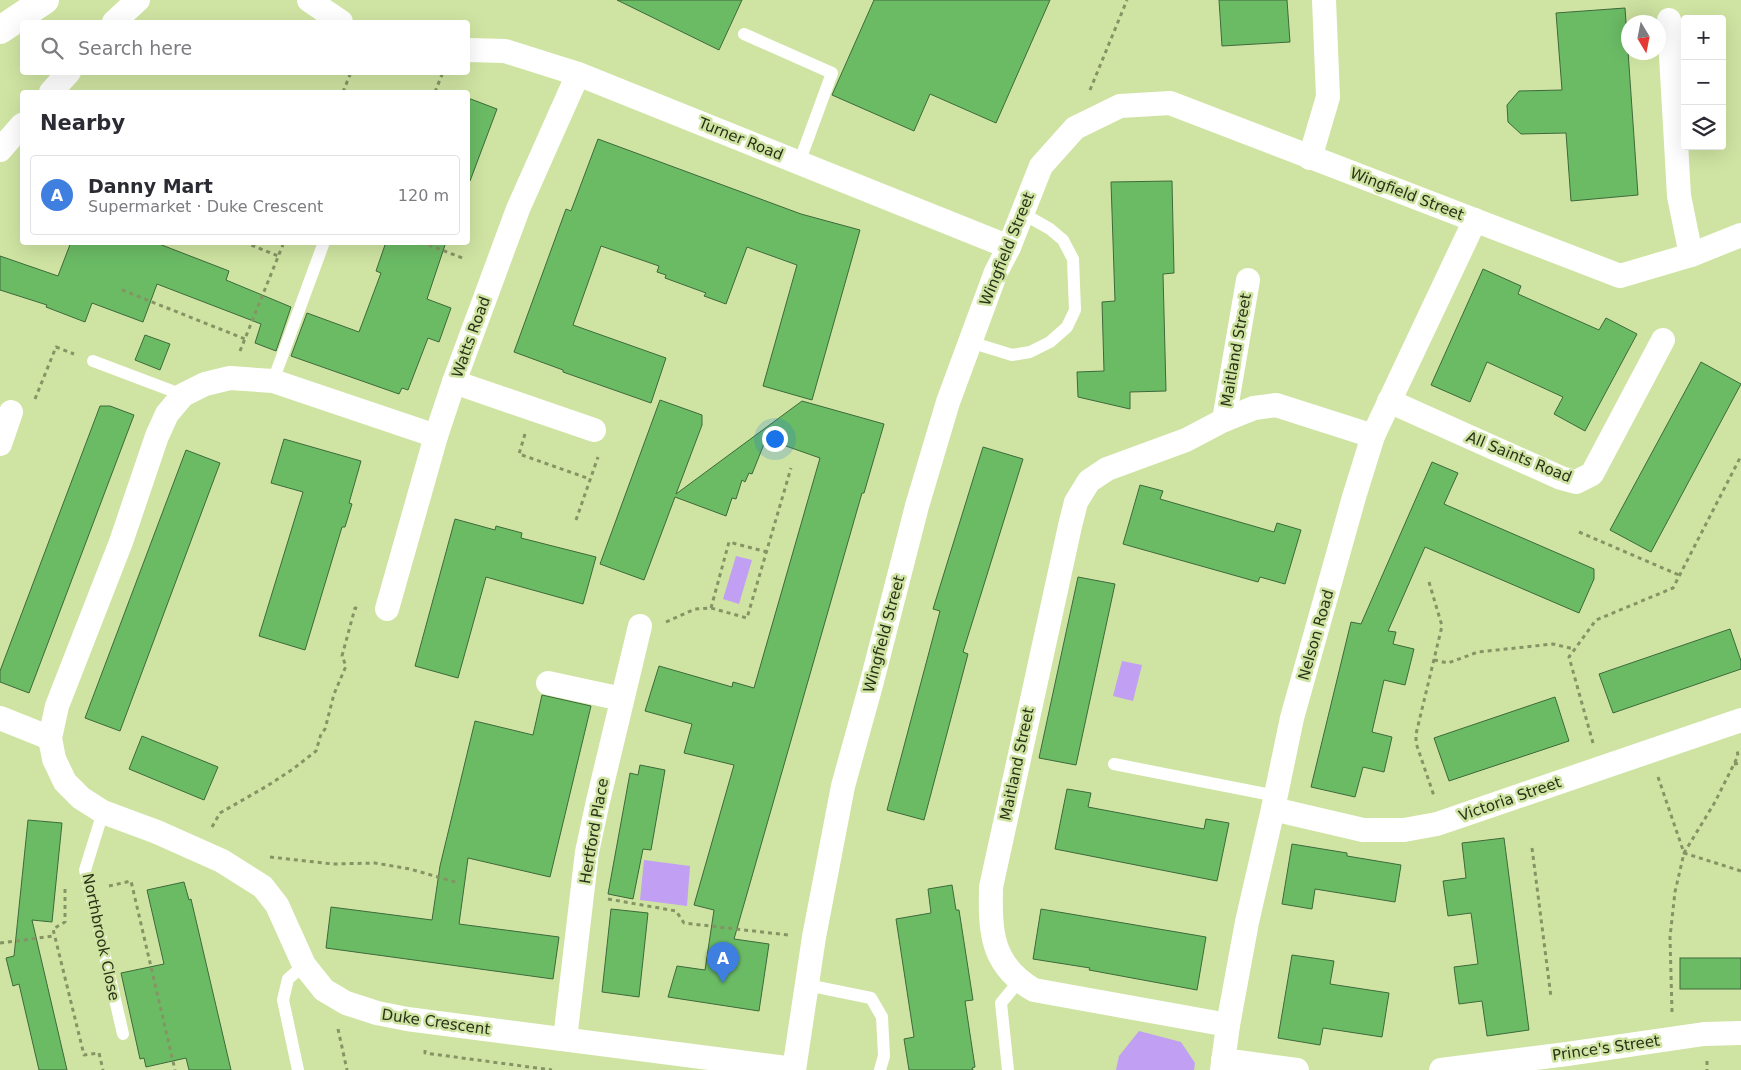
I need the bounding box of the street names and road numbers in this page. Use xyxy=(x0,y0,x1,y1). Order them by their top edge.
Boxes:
street label: Turner Road xyxy=(695,113,786,164)
street label: Wingfield Street xyxy=(1348,164,1467,224)
street label: Wingfield Street xyxy=(976,190,1038,308)
street label: Maitland Street xyxy=(1217,292,1255,408)
street label: Watts Road xyxy=(448,294,494,380)
street label: All Saints Road xyxy=(1464,428,1574,486)
street label: Wingfield Street xyxy=(860,573,908,694)
street label: Nelson Road xyxy=(1294,588,1338,682)
street label: Maitland Street xyxy=(996,706,1038,822)
street label: Victoria Street xyxy=(1456,773,1564,825)
street label: Hertford Place xyxy=(576,777,612,885)
street label: Northbrook Close xyxy=(79,872,123,1002)
street label: Duke Crescent xyxy=(381,1005,492,1039)
street label: Prince's Street xyxy=(1551,1032,1661,1064)

